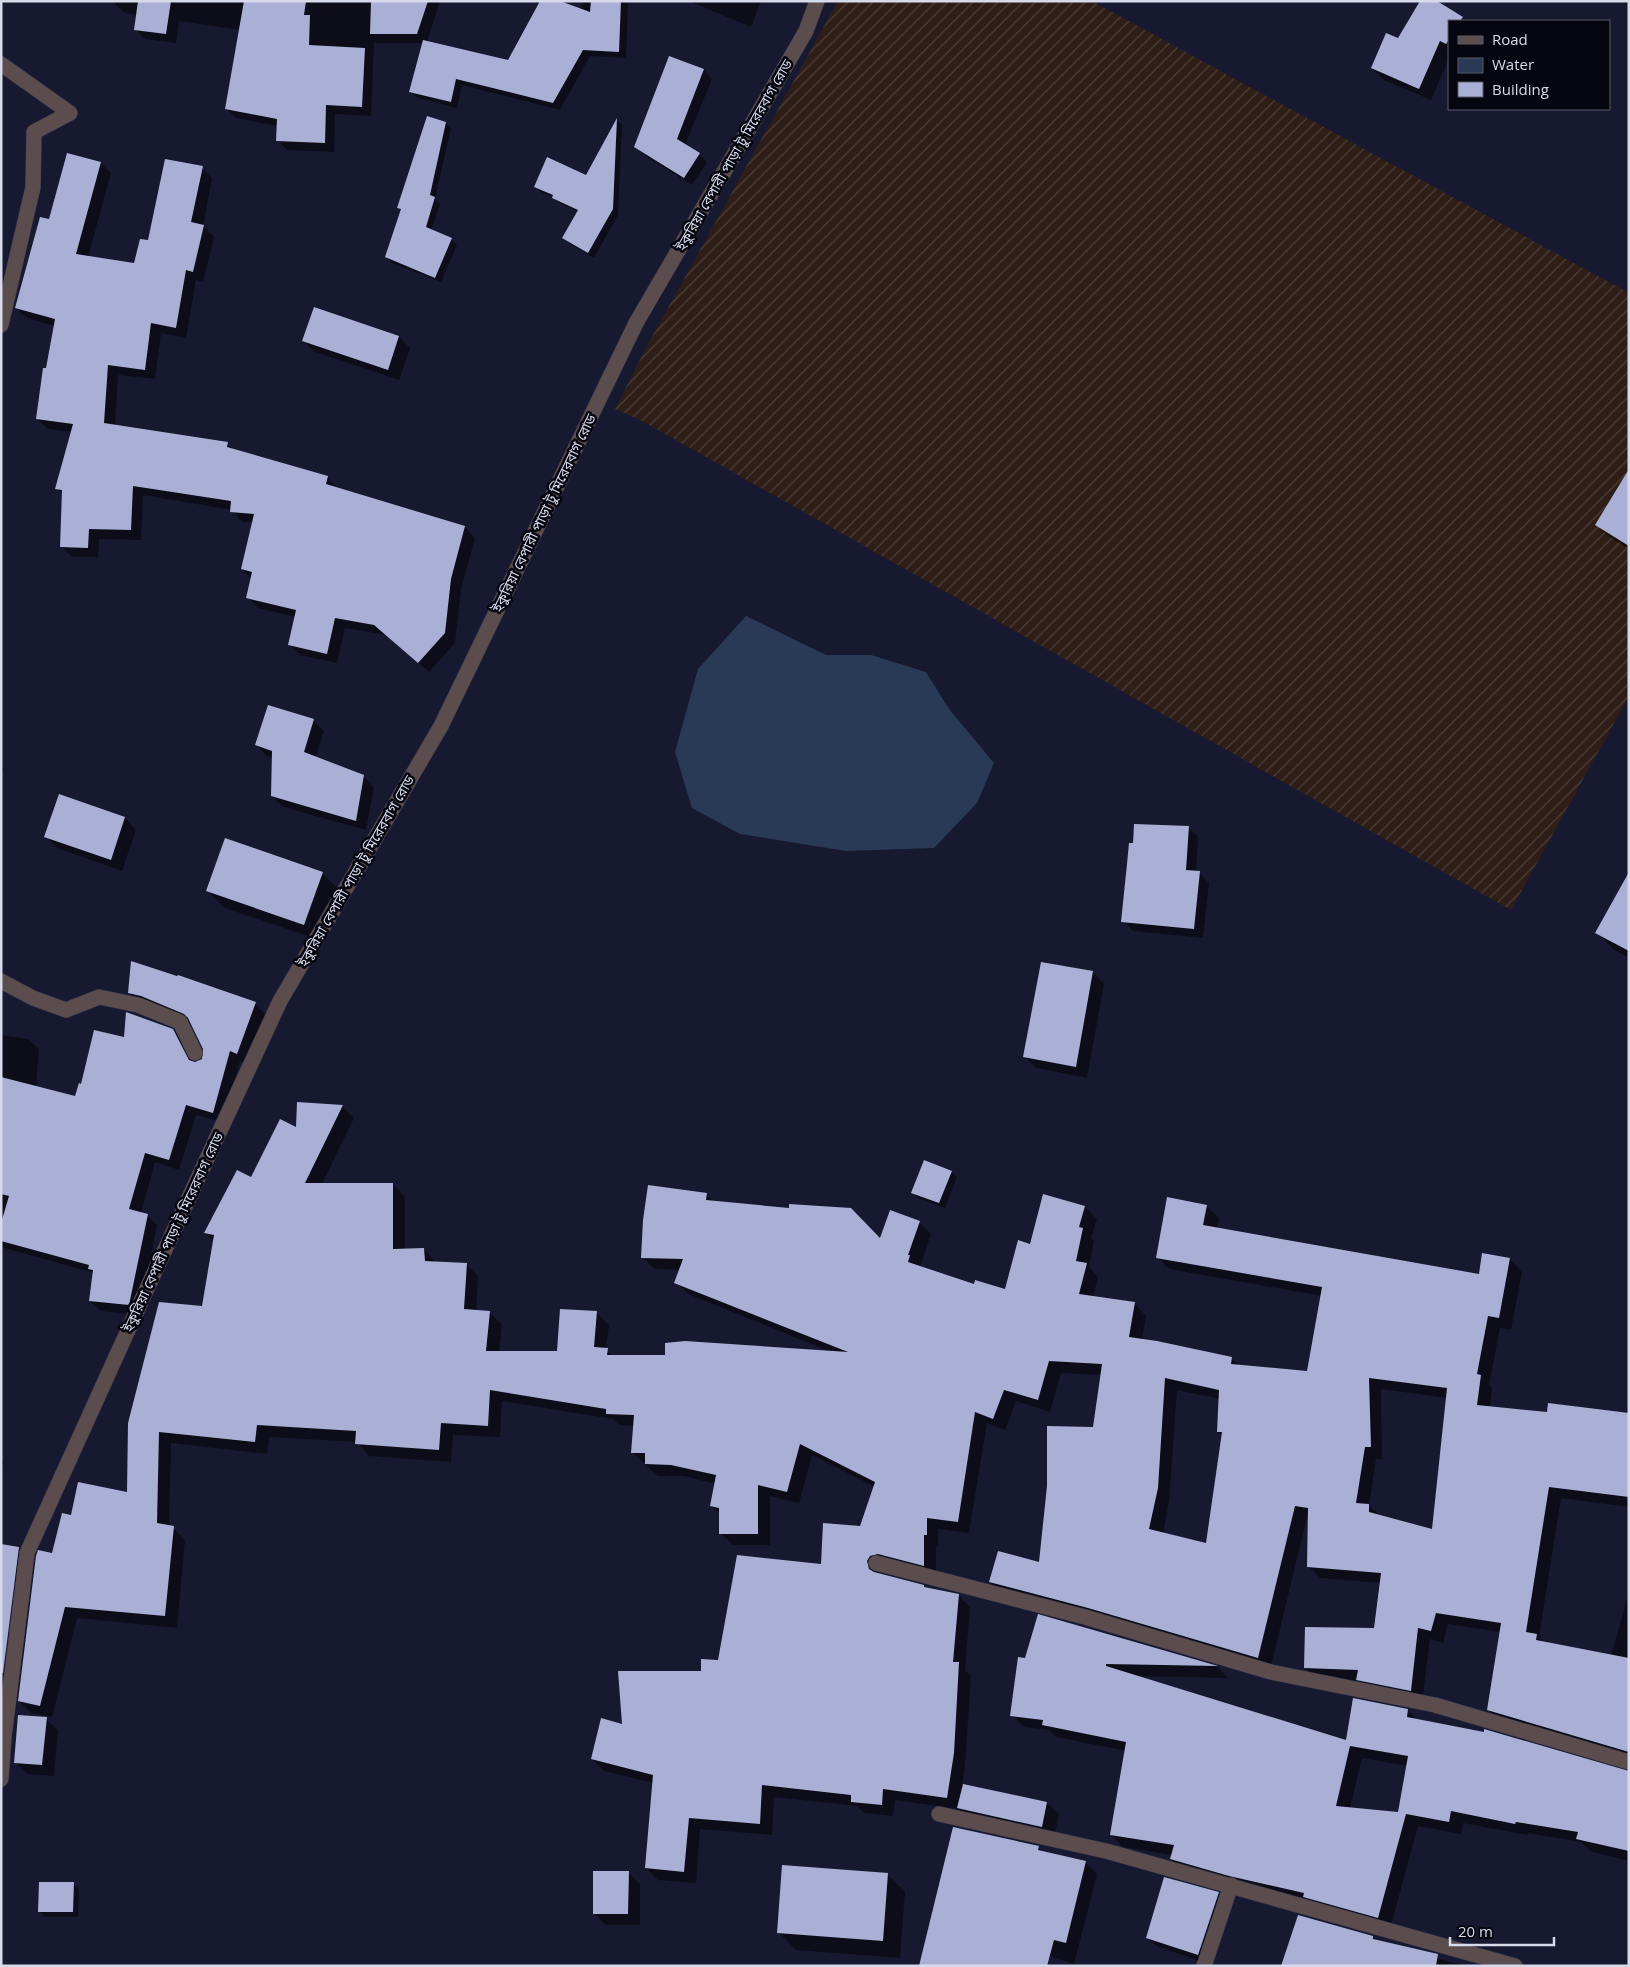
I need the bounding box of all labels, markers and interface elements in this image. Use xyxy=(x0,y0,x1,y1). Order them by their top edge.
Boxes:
legend xyxy=(1448,20,1610,110)
text: Road xyxy=(1492,29,1528,49)
text: Water xyxy=(1492,54,1534,74)
street label: ইকুরিয়া বেপারী পাড়া টু মিরেরবাগ রোড xyxy=(670,55,797,255)
text: Building xyxy=(1492,79,1549,99)
street label: ইকুরিয়া বেপারী পাড়া টু মিরেরবাগ রোড xyxy=(487,410,601,616)
street label: ইকুরিয়া বেপারী পাড়া টু মিরেরবাগ রোড xyxy=(292,771,419,971)
street label: ইকুরিয়া বেপারী পাড়া টু মিরেরবাগ রোড xyxy=(117,1128,228,1336)
scale bar xyxy=(1450,1914,1554,1946)
text: 20 m xyxy=(1458,1921,1493,1941)

